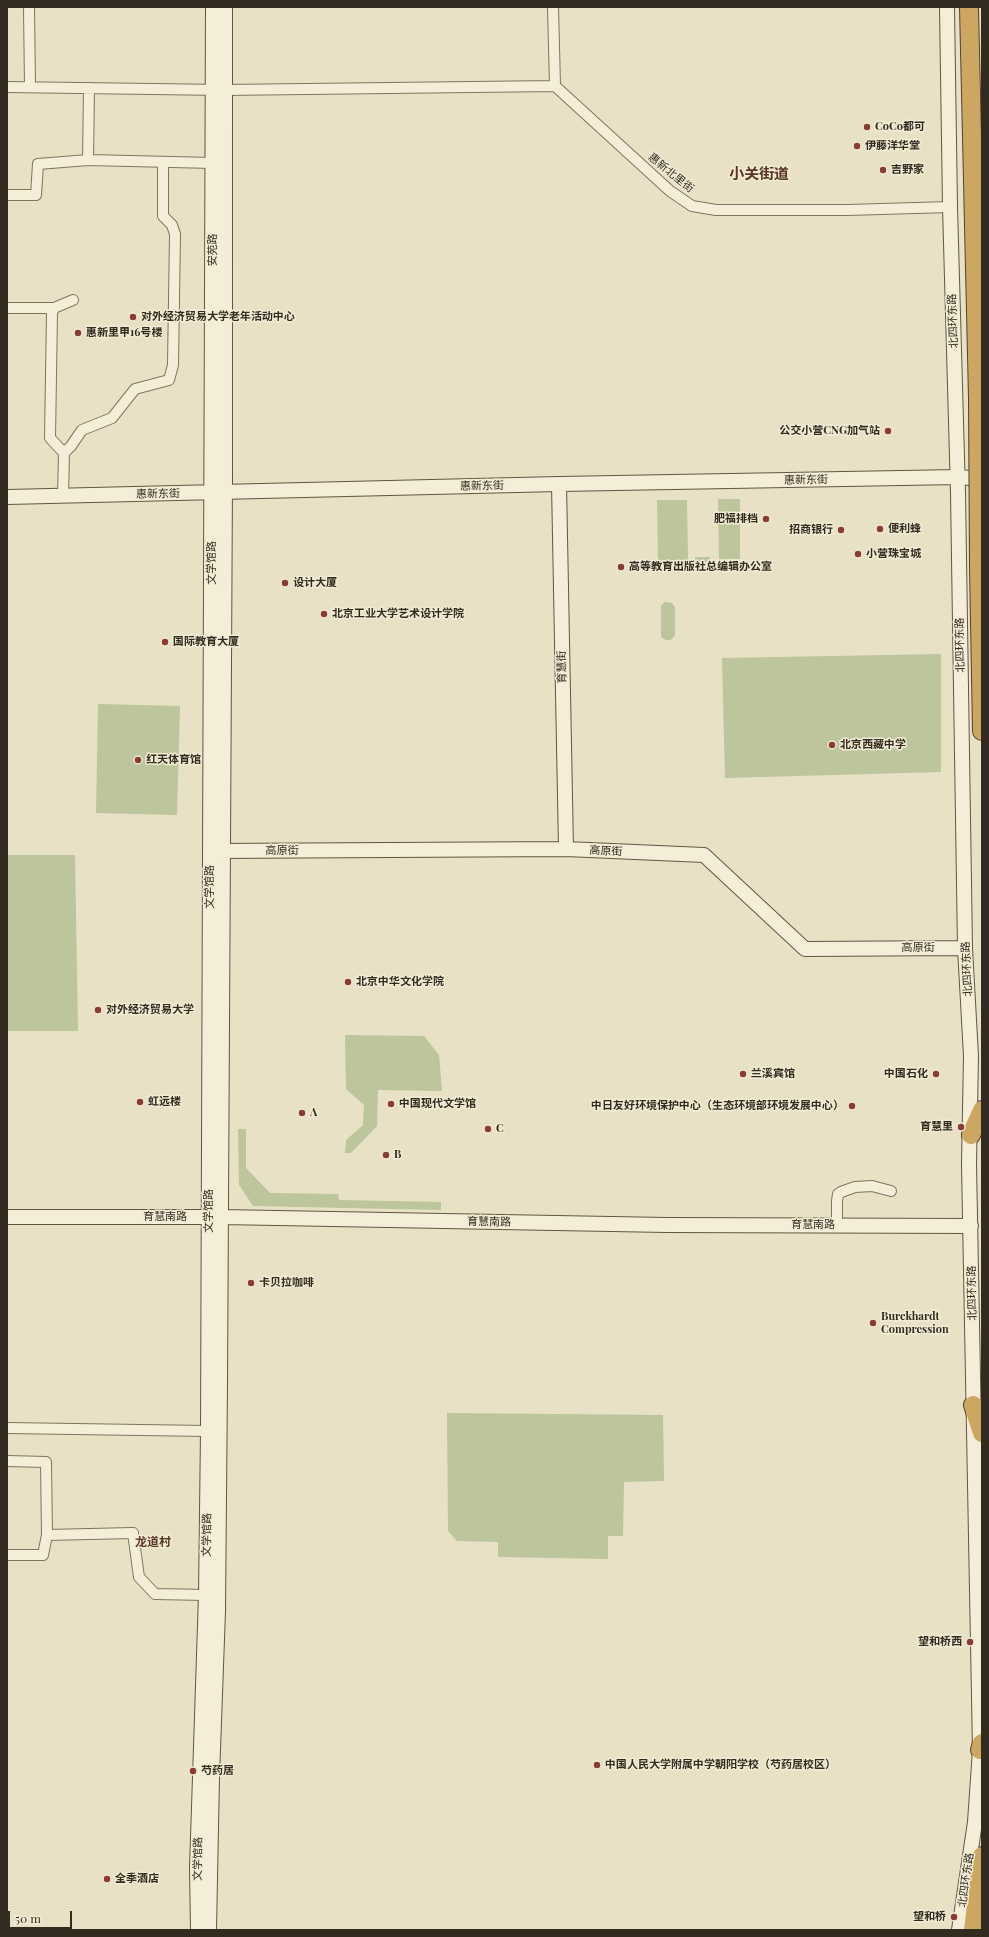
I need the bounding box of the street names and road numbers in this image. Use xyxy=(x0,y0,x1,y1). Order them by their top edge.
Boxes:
street label: 惠新北里街 xyxy=(645,151,697,195)
street label: 安苑路 xyxy=(206,234,220,266)
street label: 北四环东路 xyxy=(945,293,961,349)
street label: 惠新东街 xyxy=(784,473,828,487)
street label: 惠新东街 xyxy=(460,479,504,493)
street label: 惠新东街 xyxy=(136,487,180,501)
street label: 文学馆路 xyxy=(205,541,219,585)
street label: 北四环东路 xyxy=(953,617,967,673)
street label: 育慧街 xyxy=(555,650,569,684)
street label: 高原街 xyxy=(266,844,298,858)
street label: 高原街 xyxy=(589,844,623,858)
street label: 文学馆路 xyxy=(203,865,217,909)
street label: 高原街 xyxy=(902,941,934,955)
street label: 北四环东路 xyxy=(959,941,975,997)
street label: 文学馆路 xyxy=(202,1189,216,1233)
street label: 育慧南路 xyxy=(143,1210,187,1224)
street label: 育慧南路 xyxy=(467,1215,511,1229)
street label: 育慧南路 xyxy=(791,1218,835,1232)
street label: 北四环东路 xyxy=(965,1265,979,1321)
street label: 文学馆路 xyxy=(200,1513,214,1557)
street label: 文学馆路 xyxy=(191,1837,205,1881)
street label: 北四环东路 xyxy=(956,1852,976,1908)

